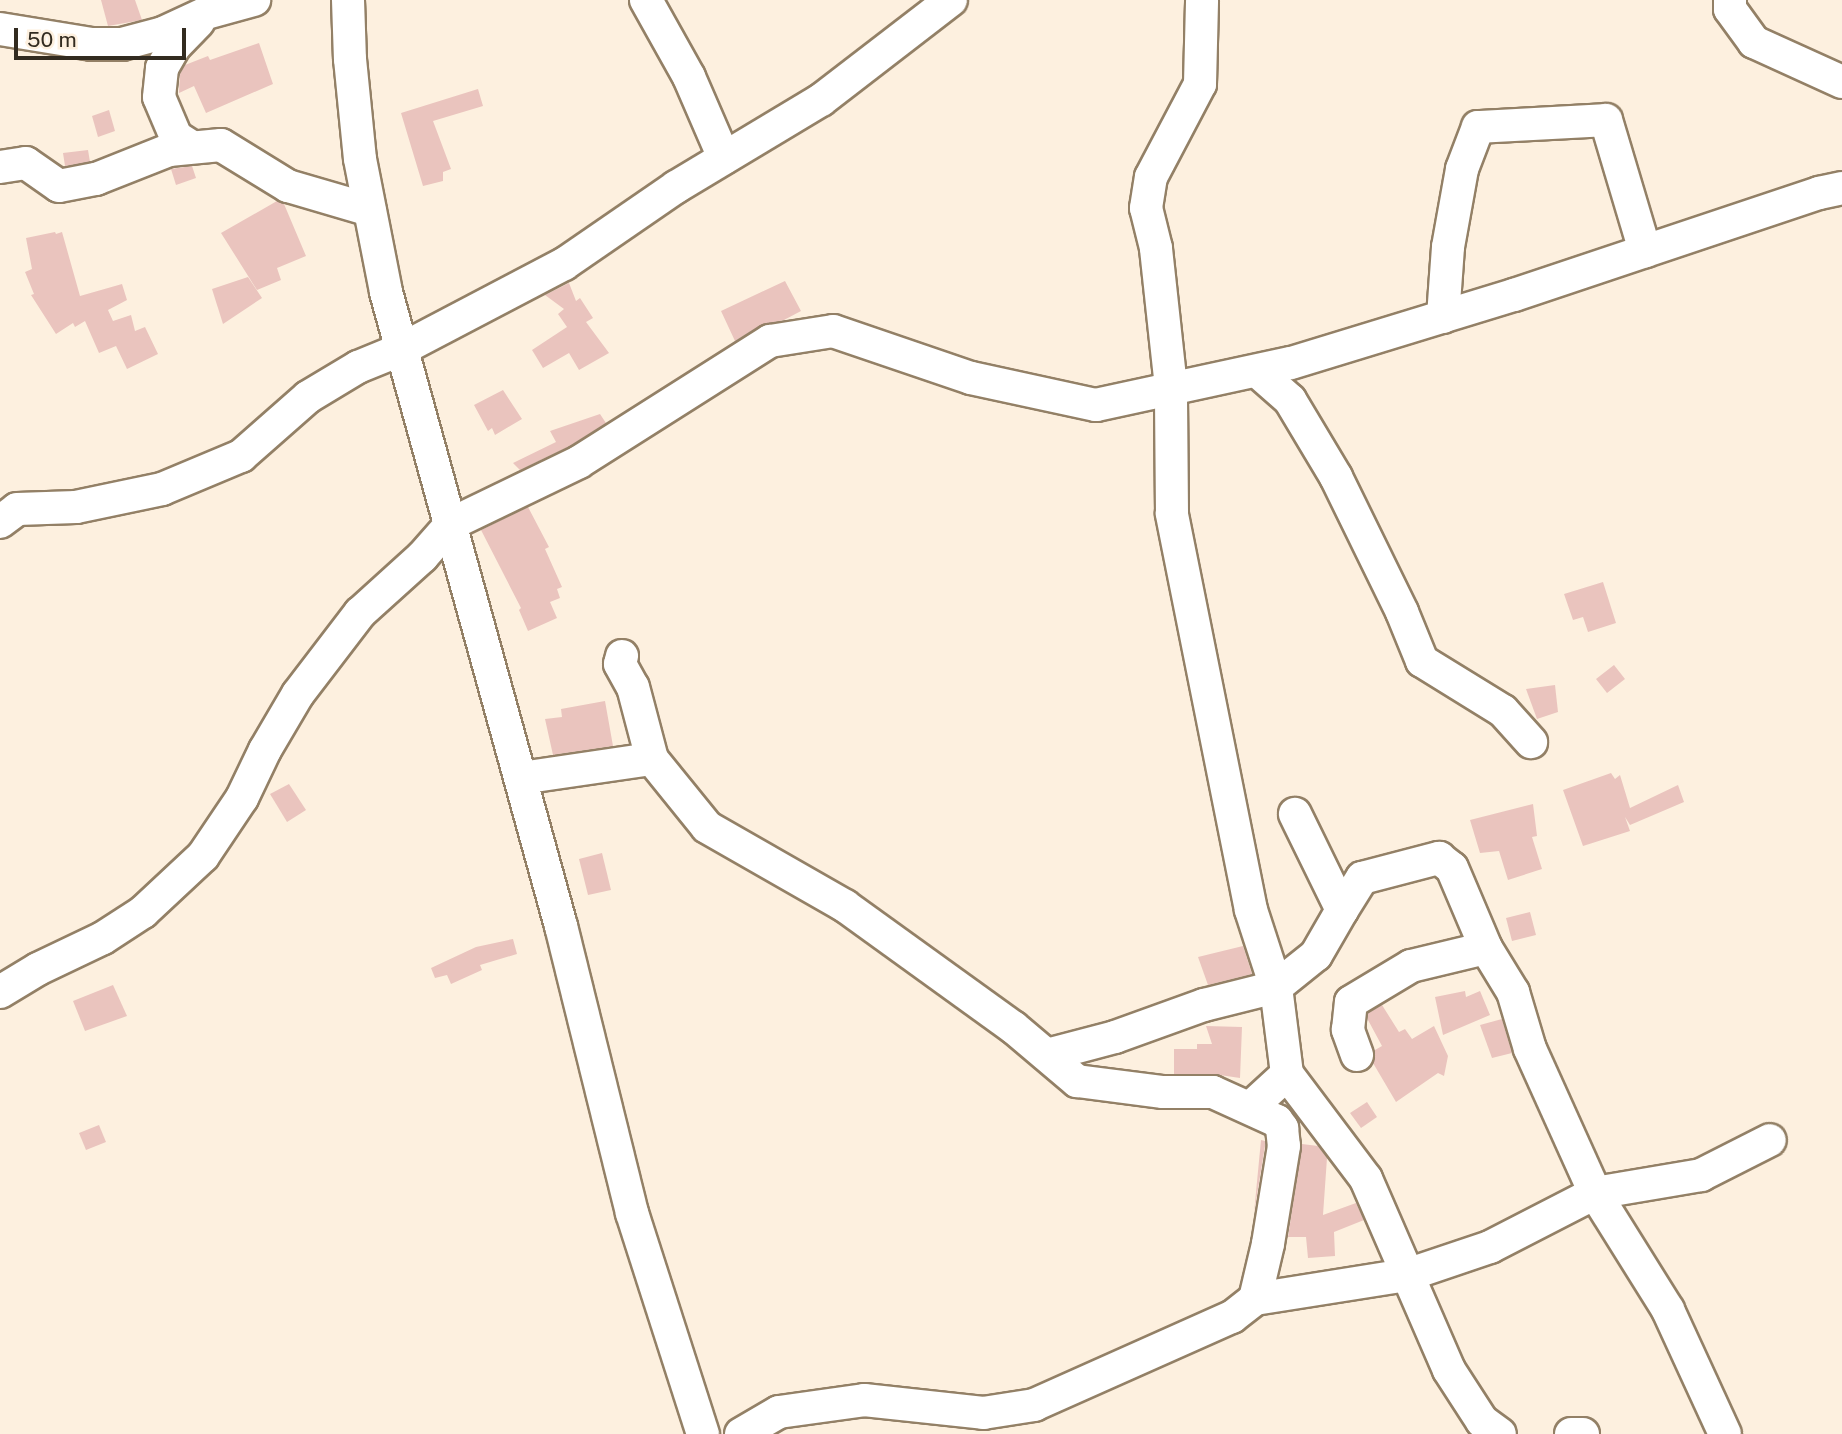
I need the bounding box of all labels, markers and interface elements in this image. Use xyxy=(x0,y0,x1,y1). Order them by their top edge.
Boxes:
scale bar xyxy=(18,14,189,58)
text: 50 m xyxy=(27,27,77,52)

